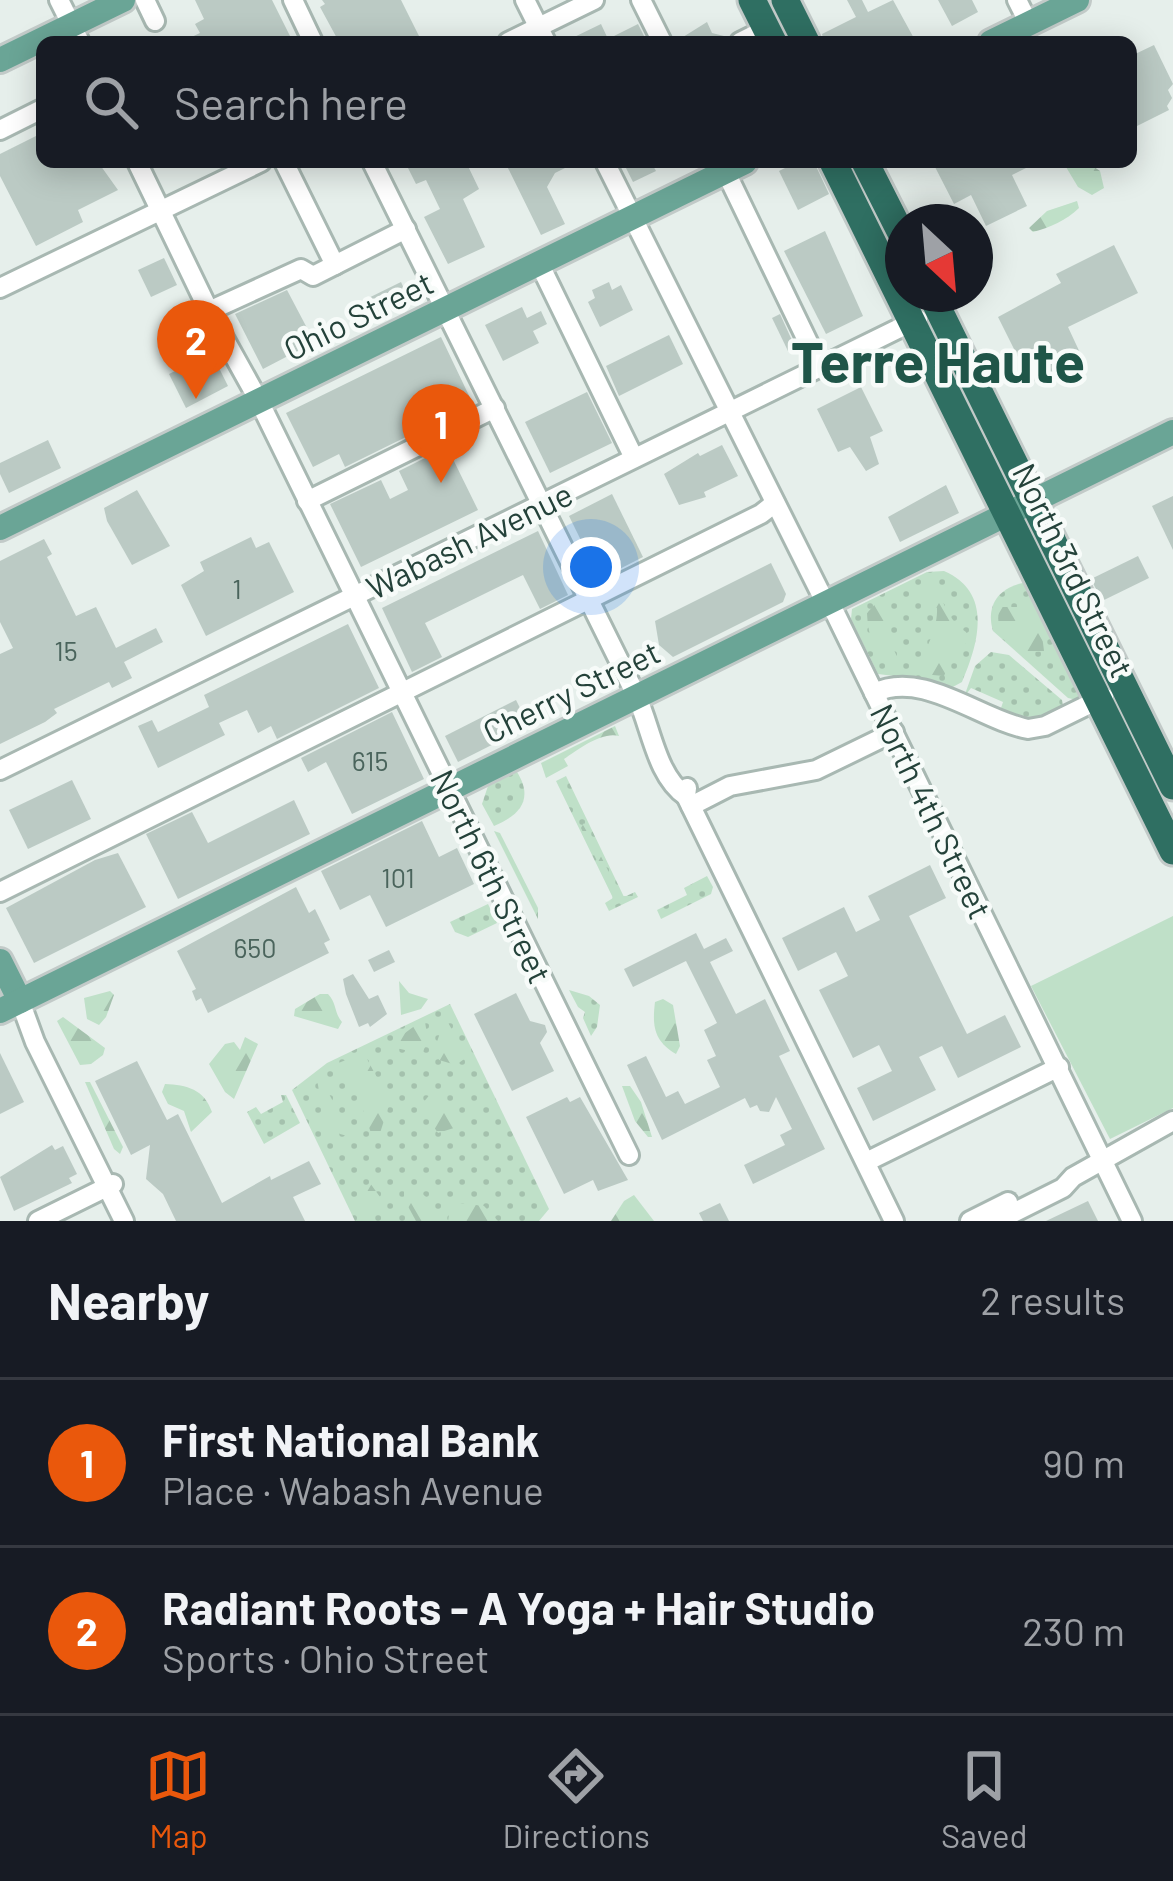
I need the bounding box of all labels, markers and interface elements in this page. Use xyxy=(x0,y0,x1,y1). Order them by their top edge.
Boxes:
search box xyxy=(36,36,1137,168)
icon: search xyxy=(78,69,144,135)
text: Search here xyxy=(174,75,408,129)
north arrow xyxy=(885,204,993,312)
street label: Ohio Street xyxy=(277,262,439,368)
pin: 2 xyxy=(157,300,235,399)
district label: Terre Haute xyxy=(791,326,1085,394)
pin: 1 xyxy=(402,384,480,483)
street label: North 3rd Street xyxy=(1005,457,1143,683)
street label: Wabash Avenue xyxy=(359,473,579,607)
your location xyxy=(561,537,621,597)
house number: 1 xyxy=(232,572,242,604)
street label: Cherry Street xyxy=(476,631,666,751)
house number: 15 xyxy=(54,634,78,666)
street label: North 4th Street xyxy=(863,697,1001,925)
house number: 615 xyxy=(352,744,388,776)
street label: North 6th Street xyxy=(423,763,561,989)
house number: 101 xyxy=(381,861,415,893)
house number: 650 xyxy=(233,931,277,963)
text: Nearby xyxy=(48,1269,209,1330)
text: 2 results xyxy=(980,1276,1125,1323)
text: First National Bank xyxy=(162,1412,539,1466)
text: 1 xyxy=(80,1439,94,1486)
text: 90 m xyxy=(1043,1439,1125,1486)
text: Place · Wabash Avenue xyxy=(162,1466,544,1513)
text: Radiant Roots - A Yoga + Hair Studio xyxy=(162,1580,875,1634)
text: 2 xyxy=(76,1607,98,1654)
text: 230 m xyxy=(1022,1607,1125,1654)
text: Sports · Ohio Street xyxy=(162,1634,490,1681)
tab: Map xyxy=(145,1743,211,1855)
tab: Directions xyxy=(502,1743,650,1855)
tab: Saved xyxy=(941,1743,1028,1855)

